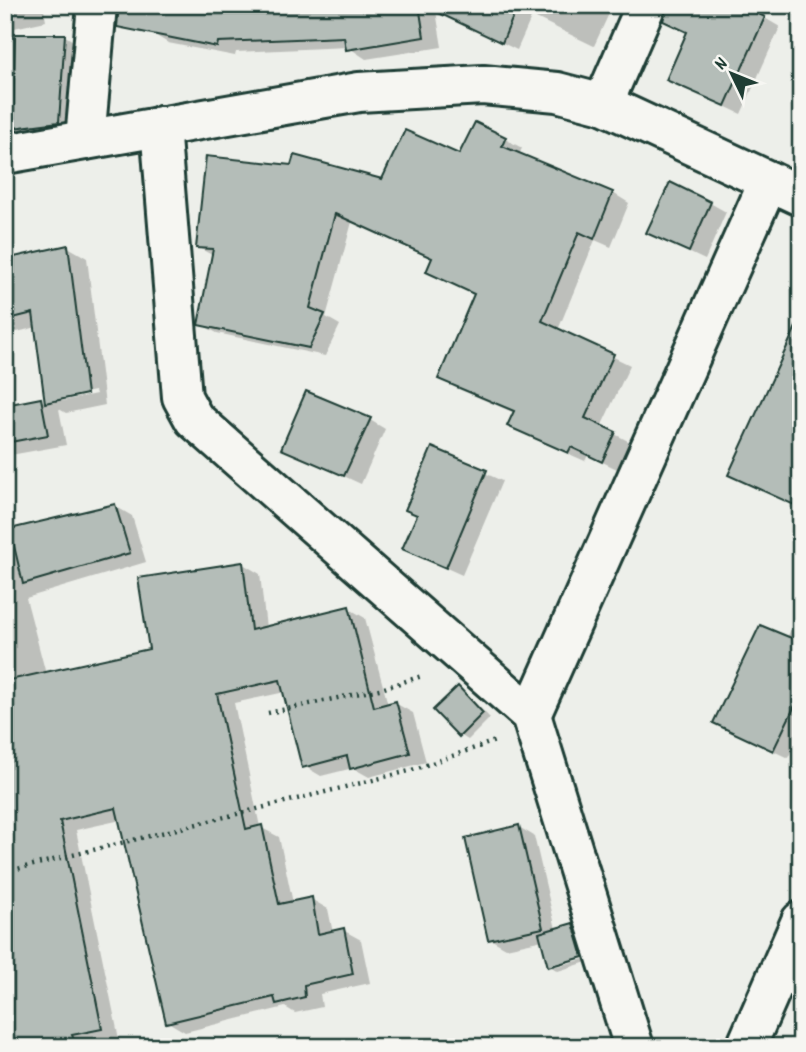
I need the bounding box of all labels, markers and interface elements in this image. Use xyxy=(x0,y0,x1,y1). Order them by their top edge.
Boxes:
north arrow xyxy=(698,38,768,108)
text: N xyxy=(709,52,735,77)

